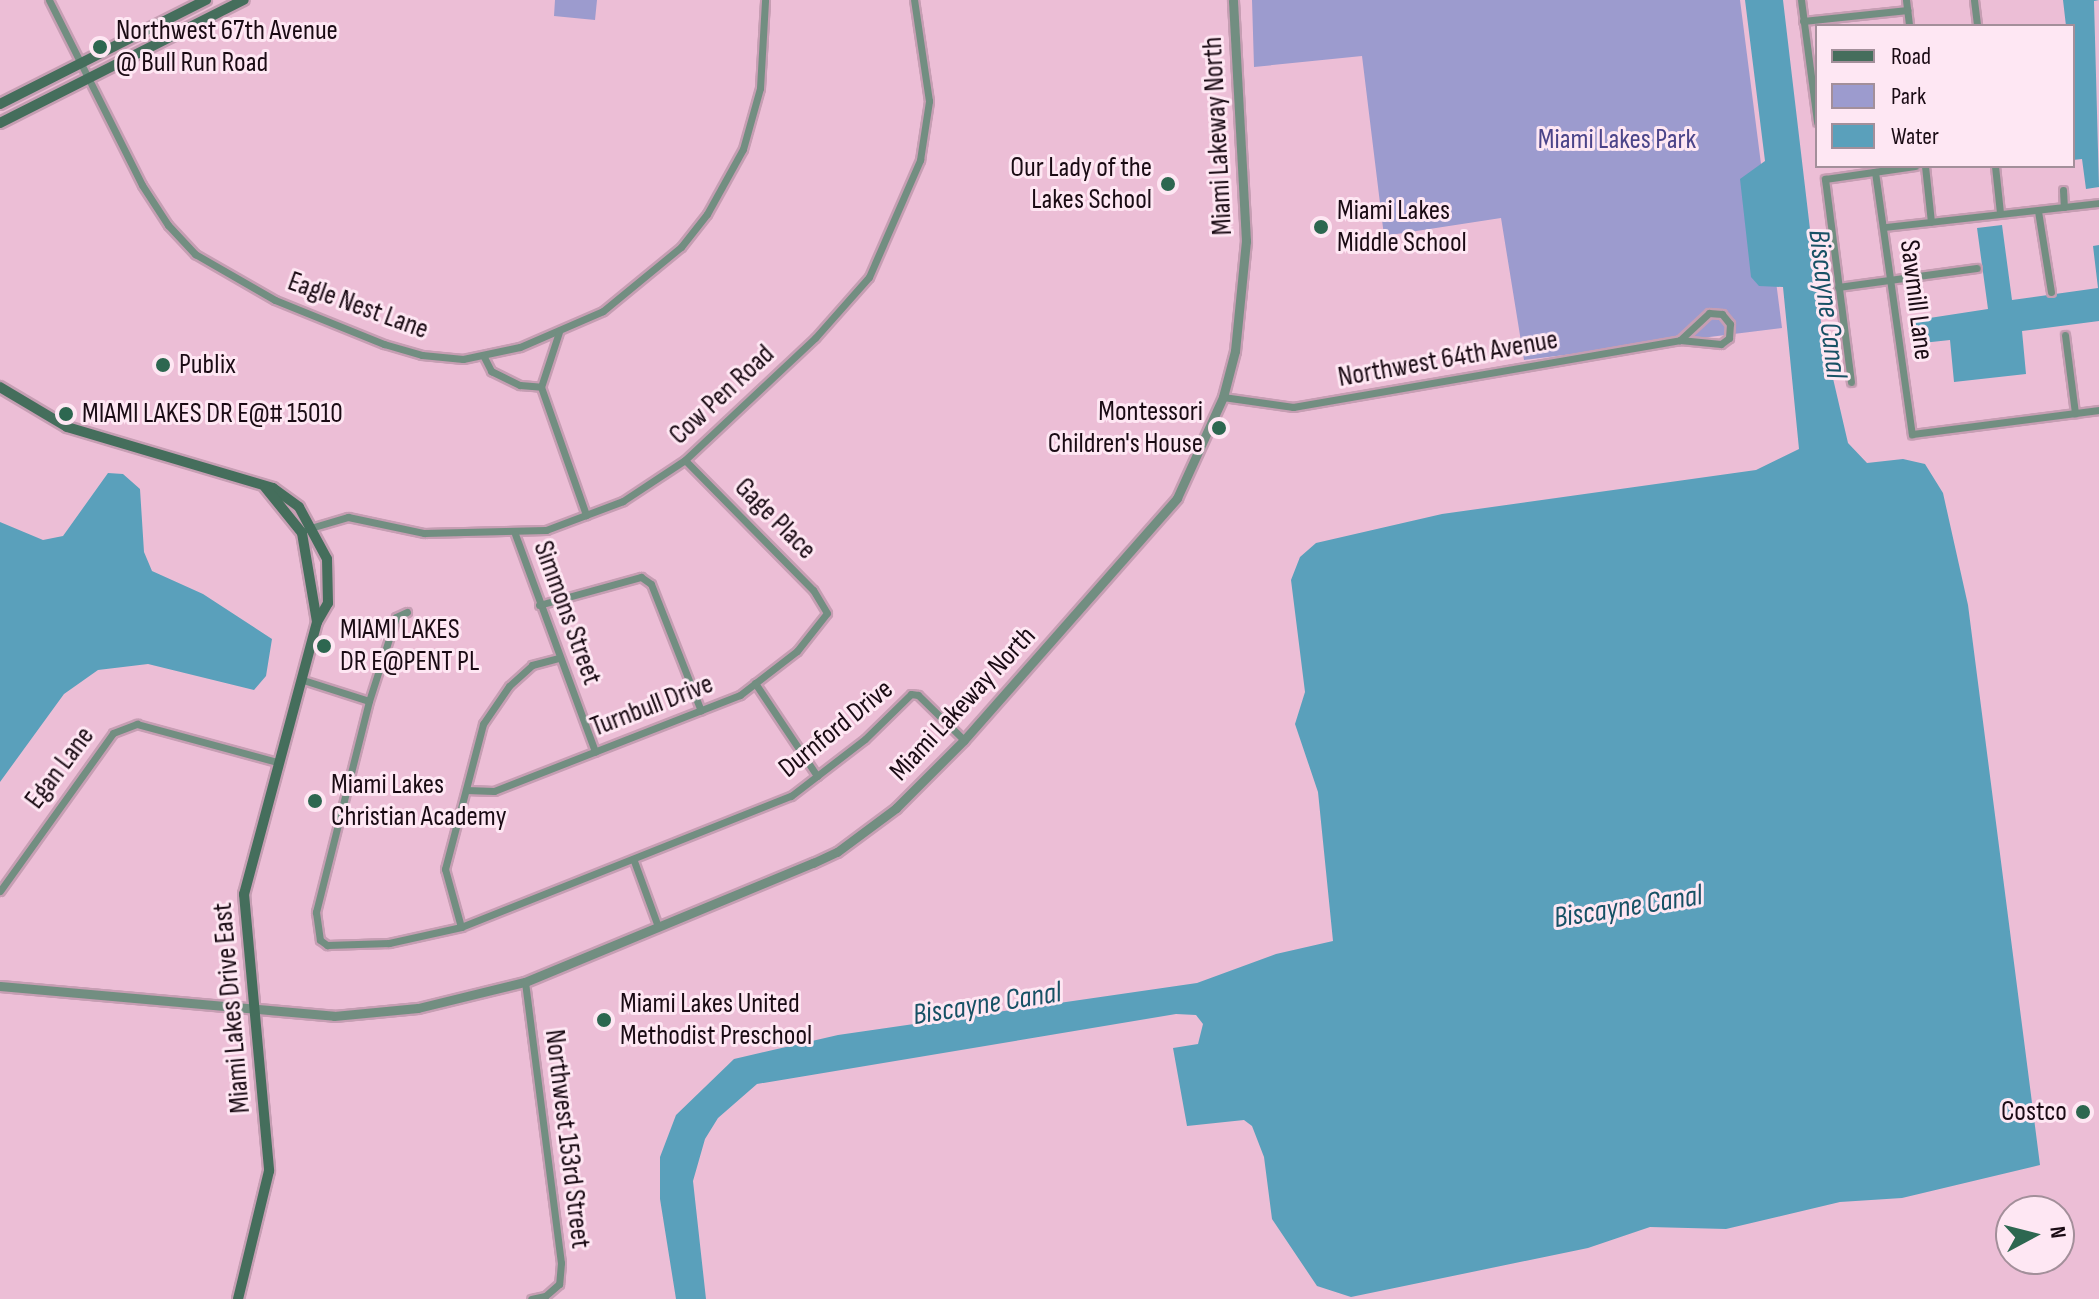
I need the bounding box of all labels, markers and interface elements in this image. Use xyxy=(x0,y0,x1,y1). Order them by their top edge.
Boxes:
place label: Northwest 67th Avenue @ Bull Run Road xyxy=(116,14,338,80)
legend xyxy=(1815,24,2075,168)
street label: Miami Lakeway North xyxy=(1196,36,1240,236)
marker: Northwest 67th Avenue @ Bull Run Road xyxy=(91,38,109,56)
text: Road xyxy=(1891,42,1931,71)
text: Park xyxy=(1891,82,1926,111)
text: Water xyxy=(1891,122,1939,151)
park label: Miami Lakes Park xyxy=(1538,123,1696,157)
place label: Our Lady of the Lakes School xyxy=(1010,151,1152,217)
marker: Our Lady of the Lakes School xyxy=(1159,175,1177,193)
place label: Miami Lakes Middle School xyxy=(1337,194,1467,260)
marker: Miami Lakes Middle School xyxy=(1312,218,1330,236)
water label: Biscayne Canal xyxy=(1800,228,1854,380)
street label: Sawmill Lane xyxy=(1892,238,1940,362)
street label: Eagle Nest Lane xyxy=(283,265,433,347)
street label: Northwest 64th Avenue xyxy=(1335,323,1561,395)
street label: Cow Pen Road xyxy=(663,338,781,452)
place label: Publix xyxy=(179,348,236,382)
marker: Publix xyxy=(154,356,172,374)
place label: Montessori Children's House xyxy=(1048,395,1203,461)
place label: MIAMI LAKES DR E@# 15010 xyxy=(82,397,343,431)
marker: MIAMI LAKES DR E@# 15010 xyxy=(57,405,75,423)
marker: Montessori Children's House xyxy=(1210,419,1228,437)
street label: Gage Place xyxy=(727,471,823,567)
street label: Simmons Street xyxy=(526,537,608,689)
place label: MIAMI LAKES DR E@PENT PL xyxy=(340,613,479,679)
street label: Miami Lakeway North xyxy=(883,620,1043,788)
marker: MIAMI LAKES DR E@PENT PL xyxy=(315,637,333,655)
street label: Turnbull Drive xyxy=(586,667,718,745)
street label: Durnford Drive xyxy=(772,673,900,785)
street label: Egan Lane xyxy=(18,720,102,816)
place label: Miami Lakes Christian Academy xyxy=(331,768,506,834)
marker: Miami Lakes Christian Academy xyxy=(306,792,324,810)
water label: Biscayne Canal xyxy=(1551,878,1705,936)
street label: Miami Lakes Drive East xyxy=(206,901,258,1115)
water label: Biscayne Canal xyxy=(910,975,1064,1033)
place label: Miami Lakes United Methodist Preschool xyxy=(620,987,812,1053)
marker: Miami Lakes United Methodist Preschool xyxy=(595,1011,613,1029)
street label: Northwest 153rd Street xyxy=(537,1028,597,1250)
place label: Costco xyxy=(2001,1095,2067,1129)
marker: Costco xyxy=(2074,1103,2092,1121)
north arrow xyxy=(1995,1195,2075,1275)
text: N xyxy=(2043,1225,2071,1240)

